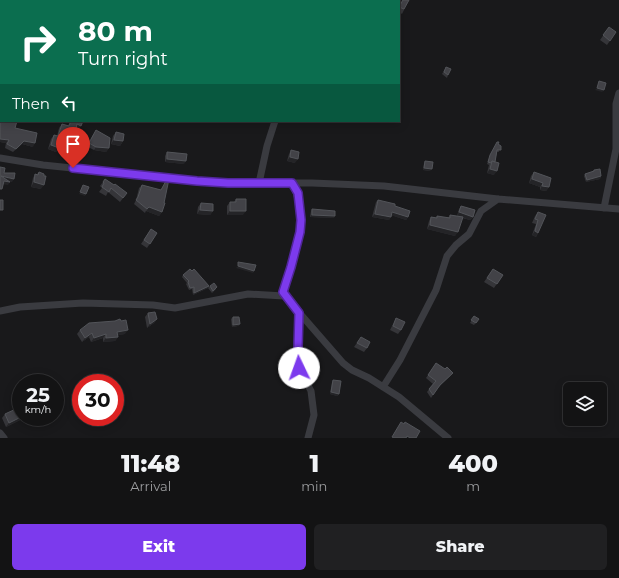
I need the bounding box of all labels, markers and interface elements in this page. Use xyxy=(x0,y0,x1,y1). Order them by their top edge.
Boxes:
text: 80 m xyxy=(78,14,153,48)
icon: right xyxy=(12,16,64,68)
text: Turn right xyxy=(78,48,168,70)
icon: left xyxy=(58,92,80,114)
text: Then xyxy=(12,94,50,113)
pin xyxy=(56,127,90,168)
icon: arrive xyxy=(62,133,84,155)
position arrow xyxy=(278,347,320,389)
speed limit sign: 30 xyxy=(72,374,124,426)
map controls xyxy=(563,382,607,426)
button: layers xyxy=(563,382,607,426)
text: 25 xyxy=(26,383,50,407)
text: km/h xyxy=(25,403,51,416)
text: 11:48 xyxy=(121,449,180,478)
text: 1 xyxy=(309,449,319,478)
text: 400 xyxy=(448,449,498,478)
text: Arrival xyxy=(130,478,171,494)
text: min xyxy=(301,478,327,494)
text: m xyxy=(466,478,480,494)
button: Exit xyxy=(12,524,306,570)
button: Share xyxy=(314,524,607,570)

